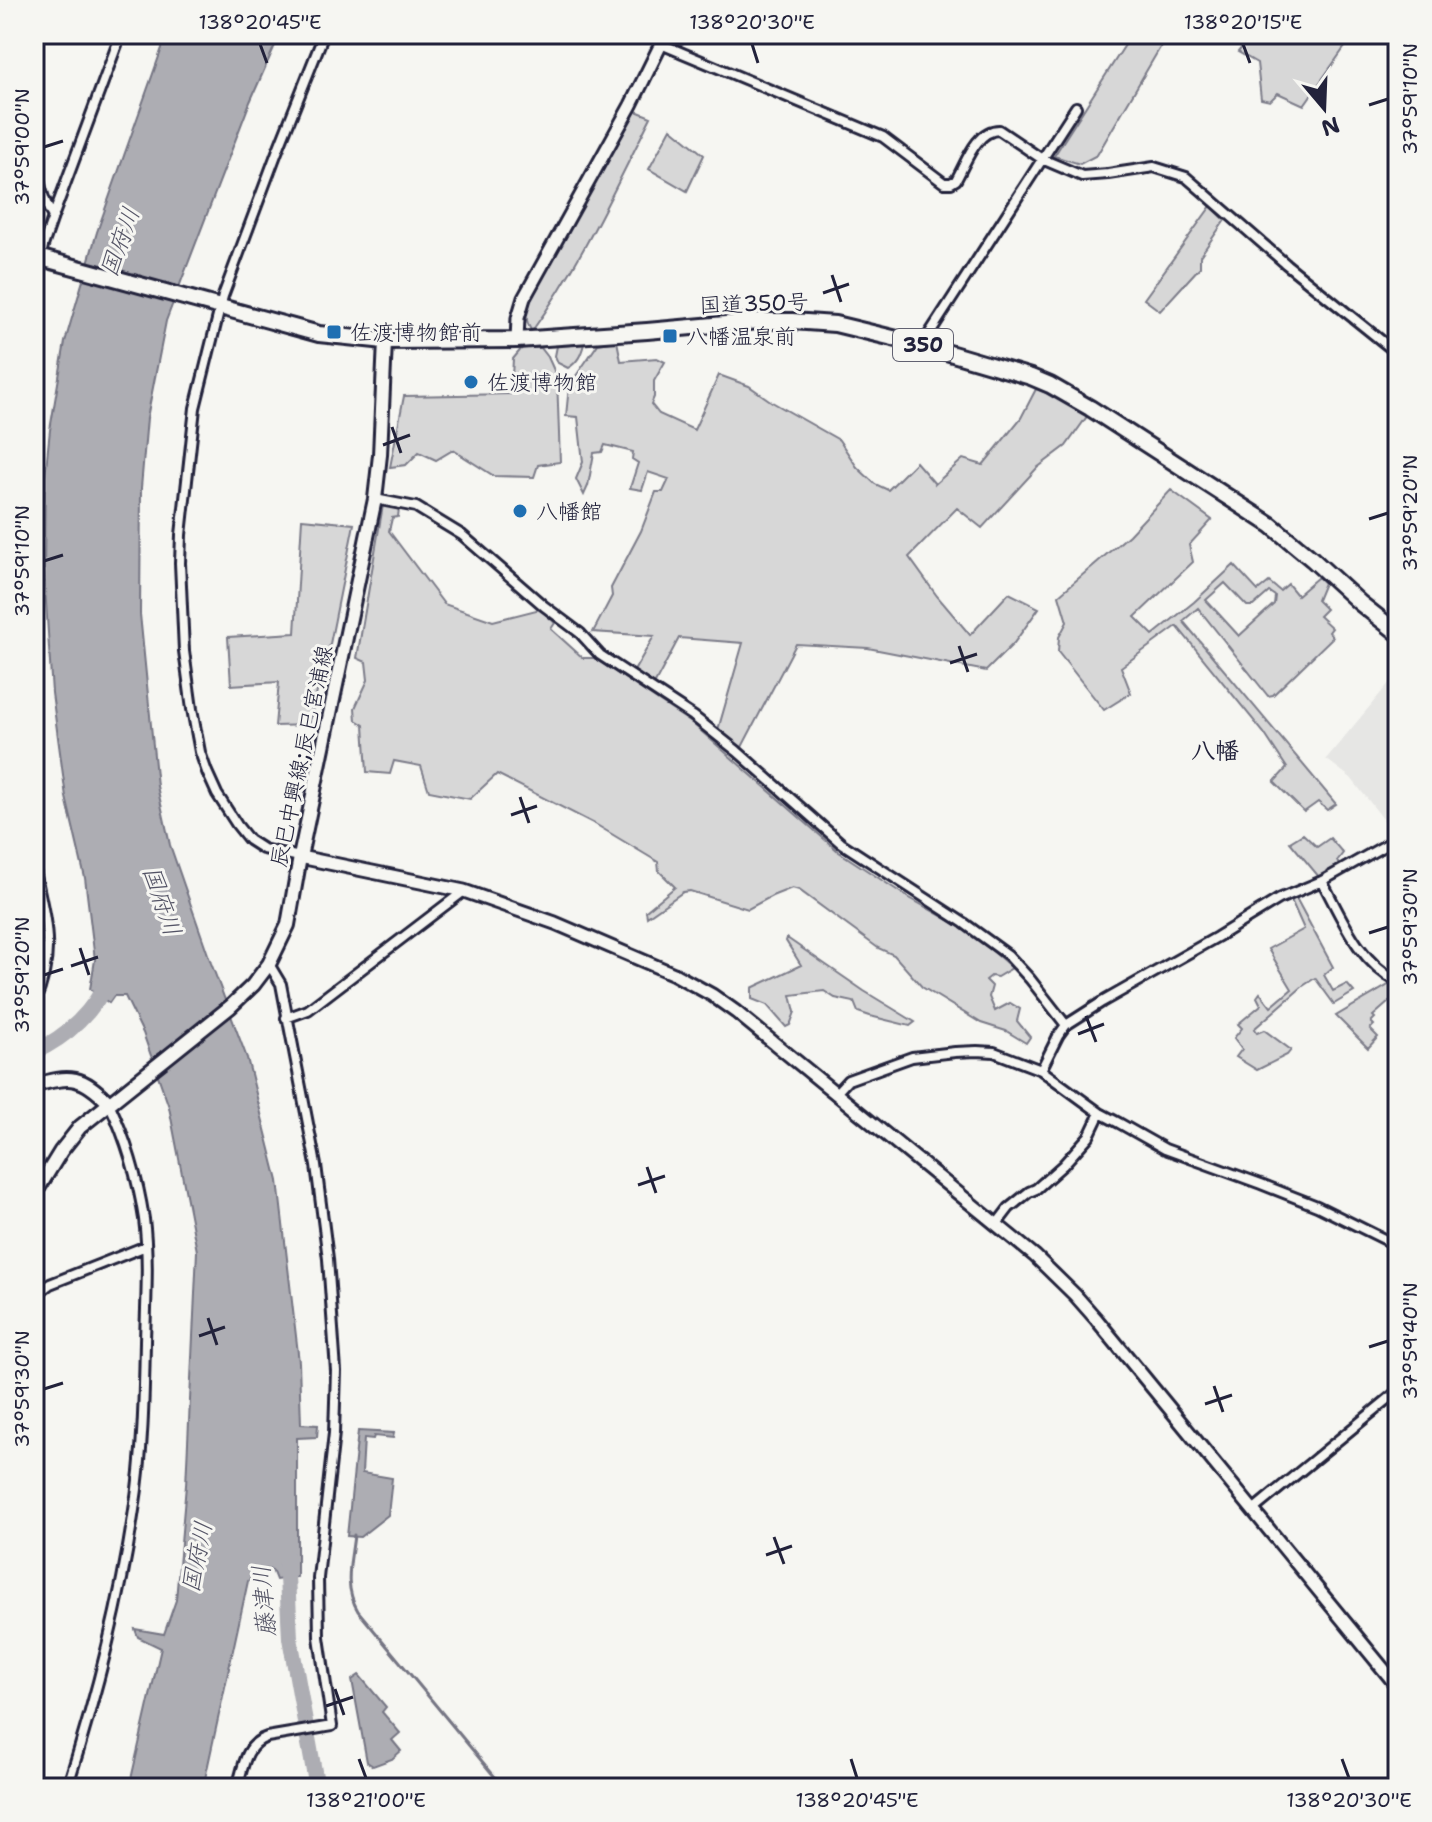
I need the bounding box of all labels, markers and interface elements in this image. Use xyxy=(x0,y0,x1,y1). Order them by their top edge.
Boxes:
text: 138°20'45"E xyxy=(199,9,321,35)
text: 138°20'30"E xyxy=(689,9,815,35)
text: 138°20'15"E xyxy=(1184,9,1302,35)
text: 37°59'10"N xyxy=(1397,43,1423,155)
north arrow xyxy=(1284,68,1364,148)
text: 37°59'00"N xyxy=(9,88,35,206)
text: N xyxy=(1317,110,1343,143)
water label: 国府川 xyxy=(93,203,147,281)
street label: 国道350号 xyxy=(699,287,809,320)
place label: 佐渡博物館前 xyxy=(350,318,482,347)
place label: 八幡温泉前 xyxy=(686,322,796,351)
marker: 佐渡博物館前 xyxy=(325,323,343,341)
marker: 八幡温泉前 xyxy=(661,327,679,345)
road number: 350 xyxy=(893,329,953,361)
place label: 佐渡博物館 xyxy=(487,368,597,397)
marker: 佐渡博物館 xyxy=(462,373,480,391)
text: 37°59'20"N xyxy=(1397,454,1423,572)
place label: 八幡館 xyxy=(536,497,602,526)
marker: 八幡館 xyxy=(511,502,529,520)
text: 37°59'10"N xyxy=(9,505,35,617)
street label: 辰巳中興線;辰巳宮浦線 xyxy=(264,642,339,870)
district label: 八幡 xyxy=(1191,735,1239,767)
water label: 国府川 xyxy=(135,862,189,940)
text: 37°59'30"N xyxy=(1397,868,1423,986)
text: 37°59'20"N xyxy=(9,916,35,1034)
text: 37°59'40"N xyxy=(1397,1282,1423,1400)
text: 37°59'30"N xyxy=(9,1330,35,1448)
water label: 国府川 xyxy=(174,1519,220,1595)
water label: 藤津川 xyxy=(245,1564,283,1638)
text: 138°21'00"E xyxy=(306,1787,426,1813)
text: 138°20'45"E xyxy=(796,1787,918,1813)
text: 138°20'30"E xyxy=(1286,1787,1412,1813)

